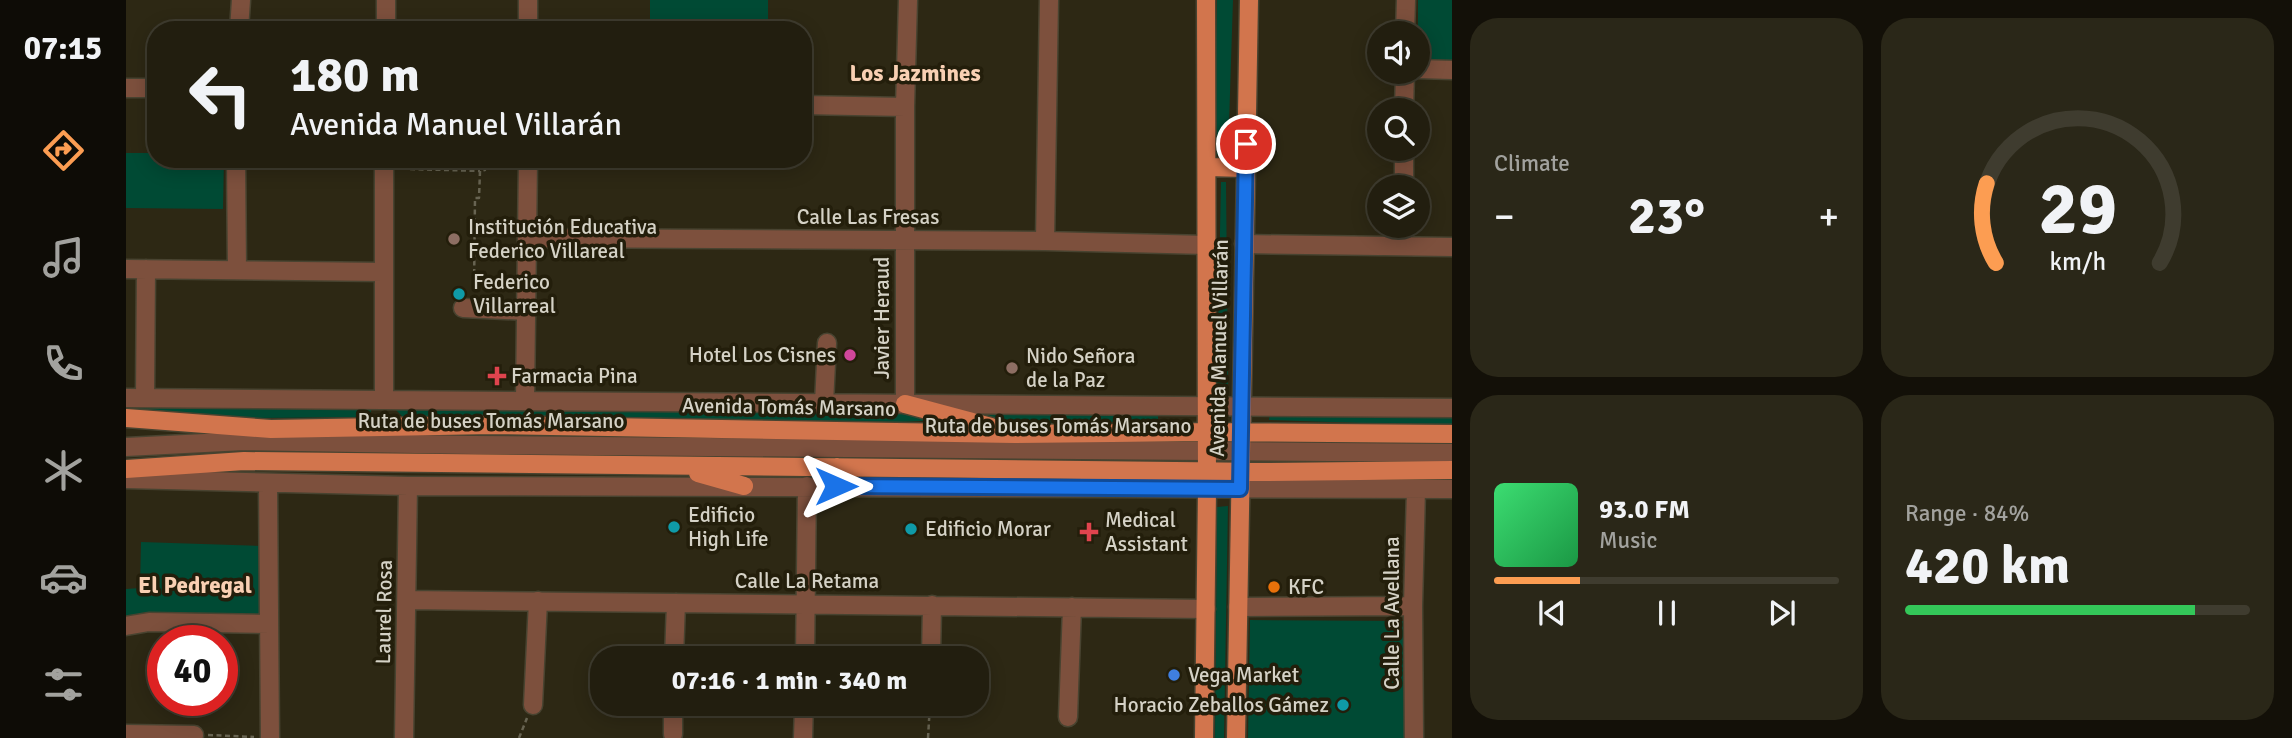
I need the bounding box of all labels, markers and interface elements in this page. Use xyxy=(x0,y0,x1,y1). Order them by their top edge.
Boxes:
map controls xyxy=(1367,21,1430,238)
button: sound xyxy=(1367,21,1430,84)
text: 07:15 xyxy=(24,29,102,68)
text: 180 m xyxy=(290,45,420,105)
icon: left xyxy=(175,49,266,140)
district label: Los Jazmines xyxy=(849,59,981,88)
button: search xyxy=(1367,98,1430,161)
text: Avenida Manuel Villarán xyxy=(290,105,622,144)
pin xyxy=(1216,114,1276,174)
icon: arrive xyxy=(1227,125,1265,163)
icon: directions xyxy=(39,126,88,175)
text: Climate xyxy=(1494,149,1570,178)
text: 29 xyxy=(2038,166,2117,255)
button: layers xyxy=(1367,175,1430,238)
text: 23° xyxy=(1628,184,1705,248)
text: − xyxy=(1494,193,1515,240)
text: + xyxy=(1818,193,1839,240)
street label: Calle Las Fresas xyxy=(797,204,939,230)
place label: Institución Educativa Federico Villareal xyxy=(468,214,657,264)
marker: Institución Educativa Federico Villareal xyxy=(446,231,462,247)
icon: music xyxy=(39,233,88,282)
street label: Avenida Manuel Villarán xyxy=(1204,239,1234,457)
text: km/h xyxy=(2049,246,2106,277)
street label: Javier Heraud xyxy=(869,257,895,379)
place label: Federico Villarreal xyxy=(473,269,556,319)
marker: Federico Villarreal xyxy=(451,286,467,302)
icon: phone xyxy=(39,339,88,388)
place label: Hotel Los Cisnes xyxy=(689,342,836,368)
place label: Nido Señora de la Paz xyxy=(1026,343,1135,393)
marker: Hotel Los Cisnes xyxy=(842,347,858,363)
marker: Nido Señora de la Paz xyxy=(1004,360,1020,376)
place label: Farmacia Pina xyxy=(511,363,638,389)
marker: Farmacia Pina xyxy=(489,368,505,384)
street label: Avenida Tomás Marsano xyxy=(682,392,896,422)
street label: Ruta de buses Tomás Marsano xyxy=(358,408,624,434)
street label: Ruta de buses Tomás Marsano xyxy=(925,413,1191,439)
icon: climate xyxy=(39,446,88,495)
position arrow xyxy=(799,449,873,523)
text: 93.0 FM xyxy=(1599,494,1690,526)
text: Range · 84% xyxy=(1905,499,2029,528)
place label: Edificio High Life xyxy=(688,502,769,552)
place label: Medical Assistant xyxy=(1105,507,1188,557)
place label: Edificio Morar xyxy=(925,516,1051,542)
marker: Edificio High Life xyxy=(666,519,682,535)
marker: Edificio Morar xyxy=(903,521,919,537)
marker: Medical Assistant xyxy=(1079,522,1099,542)
text: Music xyxy=(1599,526,1657,555)
text: 420 km xyxy=(1905,534,2070,598)
street label: Calle La Avellana xyxy=(1379,536,1405,690)
icon: car xyxy=(39,553,88,602)
street label: Laurel Rosa xyxy=(370,559,398,665)
street label: Calle La Retama xyxy=(735,568,879,594)
district label: El Pedregal xyxy=(138,571,252,600)
place label: KFC xyxy=(1288,574,1324,600)
marker: KFC xyxy=(1266,579,1282,595)
icon: previous xyxy=(1533,594,1571,632)
icon: pause xyxy=(1648,594,1686,632)
icon: next xyxy=(1763,594,1801,632)
speed limit sign: 40 xyxy=(147,625,238,716)
icon: filters xyxy=(39,660,88,709)
place label: Vega Market xyxy=(1188,662,1299,688)
text: 07:16 · 1 min · 340 m xyxy=(672,665,907,697)
marker: Vega Market xyxy=(1166,667,1182,683)
place label: Horacio Zeballos Gámez xyxy=(1114,692,1329,718)
marker: Horacio Zeballos Gámez xyxy=(1335,697,1351,713)

